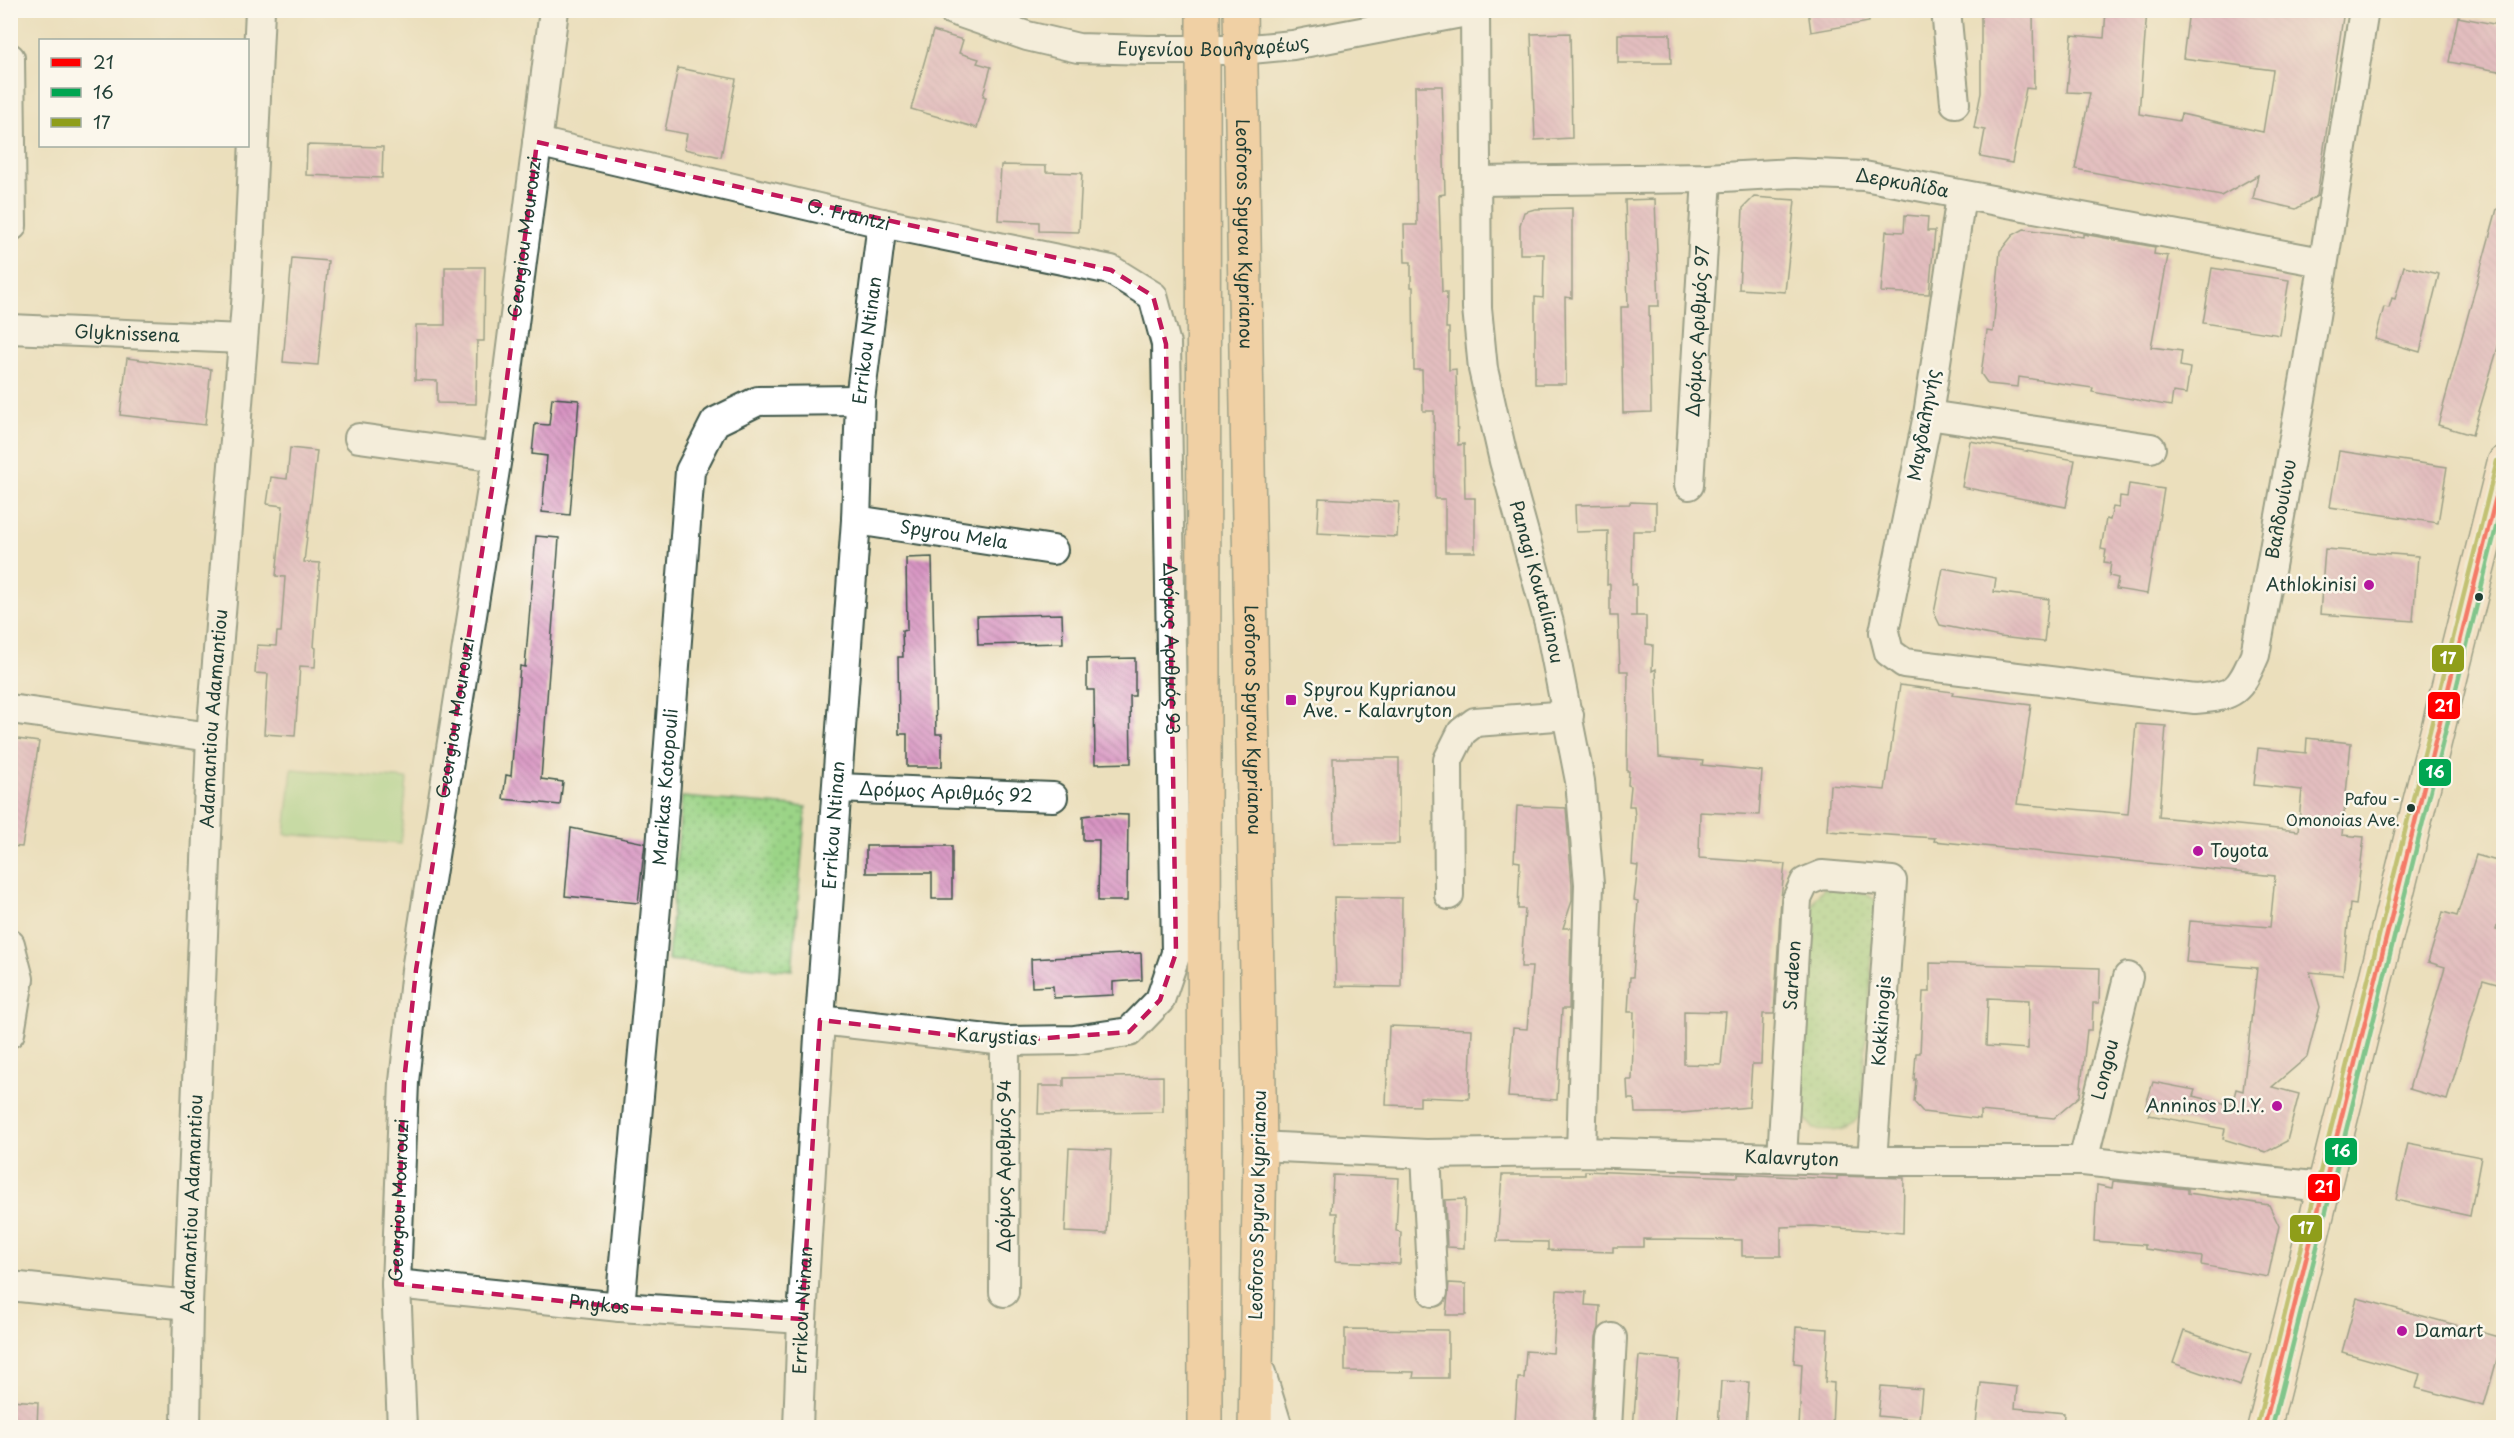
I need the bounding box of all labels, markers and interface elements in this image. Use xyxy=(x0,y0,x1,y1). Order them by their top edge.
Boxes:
street label: Ευγενίου Βουλγαρέως xyxy=(1117,27,1311,62)
legend xyxy=(39,39,249,147)
text: 21 xyxy=(93,48,114,75)
text: 16 xyxy=(93,78,114,105)
text: 17 xyxy=(93,108,111,135)
street label: Leoforos Spyrou Kyprianou xyxy=(1230,119,1261,349)
street label: Georgiou Mourouzi xyxy=(500,154,547,319)
street label: Δερκυλίδα xyxy=(1855,161,1952,204)
street label: G. Frantzi xyxy=(804,191,893,236)
street label: Δρόμος Αριθμός 97 xyxy=(1678,245,1715,417)
street label: Errikou Ntinan xyxy=(845,275,887,406)
street label: Glyknissena xyxy=(74,317,181,348)
street label: Μαγδαληνής xyxy=(1899,367,1946,483)
street label: Βαλδουίνου xyxy=(2258,457,2302,561)
street label: Panagi Koutalianou xyxy=(1504,497,1572,666)
street label: Spyrou Mela xyxy=(898,512,1011,555)
street label: Δρόμος Αριθμός 93 xyxy=(1158,562,1187,735)
place label: Athlokinisi xyxy=(2266,570,2357,597)
marker: Athlokinisi xyxy=(2362,578,2376,592)
unlabelled marker xyxy=(2473,591,2485,603)
street label: Leoforos Spyrou Kyprianou xyxy=(1238,605,1270,835)
street label: Adamantiou Adamantiou xyxy=(192,608,233,829)
street label: Georgiou Mourouzi xyxy=(428,635,480,800)
line badge: 17 xyxy=(2431,644,2465,673)
text: 17 xyxy=(2440,645,2457,669)
place label: Spyrou Kyprianou Ave. - Kalavryton xyxy=(1303,675,1456,723)
line badge: 21 xyxy=(2427,691,2461,720)
marker: Spyrou Kyprianou Ave. - Kalavryton xyxy=(1284,693,1298,707)
text: 21 xyxy=(2435,693,2454,717)
street label: Marikas Kotopouli xyxy=(645,707,684,866)
line badge: 16 xyxy=(2418,758,2452,787)
text: 16 xyxy=(2426,759,2444,783)
street label: Errikou Ntinan xyxy=(814,760,851,890)
street label: Δρόμος Αριθμός 92 xyxy=(859,774,1033,808)
place label: Pafou - Omonoias Ave. xyxy=(2286,786,2400,831)
marker: Pafou - Omonoias Ave. xyxy=(2405,802,2417,814)
place label: Toyota xyxy=(2210,836,2269,863)
marker: Toyota xyxy=(2191,844,2205,858)
street label: Sardeon xyxy=(1776,939,1807,1011)
street label: Kokkinogis xyxy=(1864,975,1897,1067)
street label: Karystias xyxy=(956,1020,1038,1051)
street label: Longou xyxy=(2083,1036,2124,1103)
street label: Δρόμος Αριθμός 94 xyxy=(989,1079,1017,1253)
street label: Leoforos Spyrou Kyprianou xyxy=(1241,1090,1272,1320)
place label: Anninos D.I.Y. xyxy=(2146,1091,2265,1118)
street label: Adamantiou Adamantiou xyxy=(173,1094,209,1314)
marker: Anninos D.I.Y. xyxy=(2270,1099,2284,1113)
street label: Georgiou Mourouzi xyxy=(381,1118,415,1282)
line badge: 16 xyxy=(2324,1137,2358,1166)
text: 16 xyxy=(2332,1138,2350,1162)
street label: Kalavryton xyxy=(1744,1142,1839,1172)
line badge: 21 xyxy=(2307,1173,2341,1202)
text: 21 xyxy=(2315,1174,2334,1198)
line badge: 17 xyxy=(2289,1214,2323,1243)
text: 17 xyxy=(2298,1215,2315,1239)
street label: Errikou Ntinan xyxy=(785,1245,818,1375)
street label: Pnykos xyxy=(567,1287,630,1320)
place label: Damart xyxy=(2414,1316,2483,1343)
marker: Damart xyxy=(2395,1324,2409,1338)

